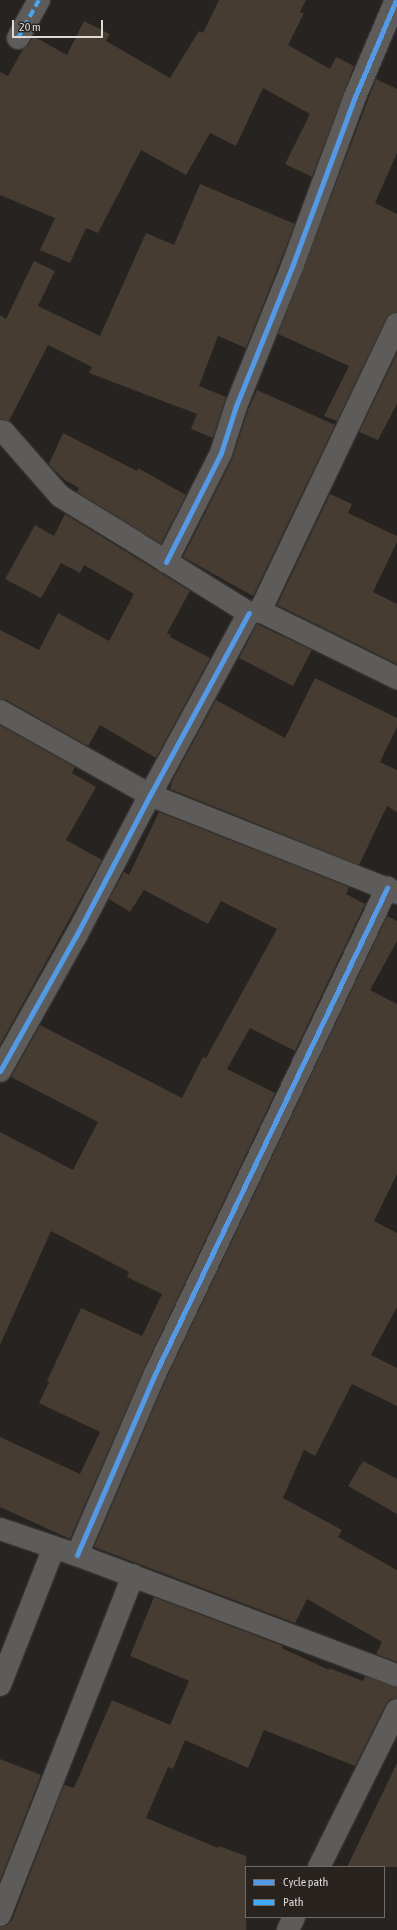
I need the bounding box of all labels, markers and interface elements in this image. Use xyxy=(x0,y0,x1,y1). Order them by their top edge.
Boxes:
scale bar xyxy=(14,12,105,38)
text: 20 m xyxy=(19,20,41,34)
legend xyxy=(245,1866,385,1918)
text: Cycle path xyxy=(283,1875,328,1889)
text: Path xyxy=(283,1895,304,1909)

